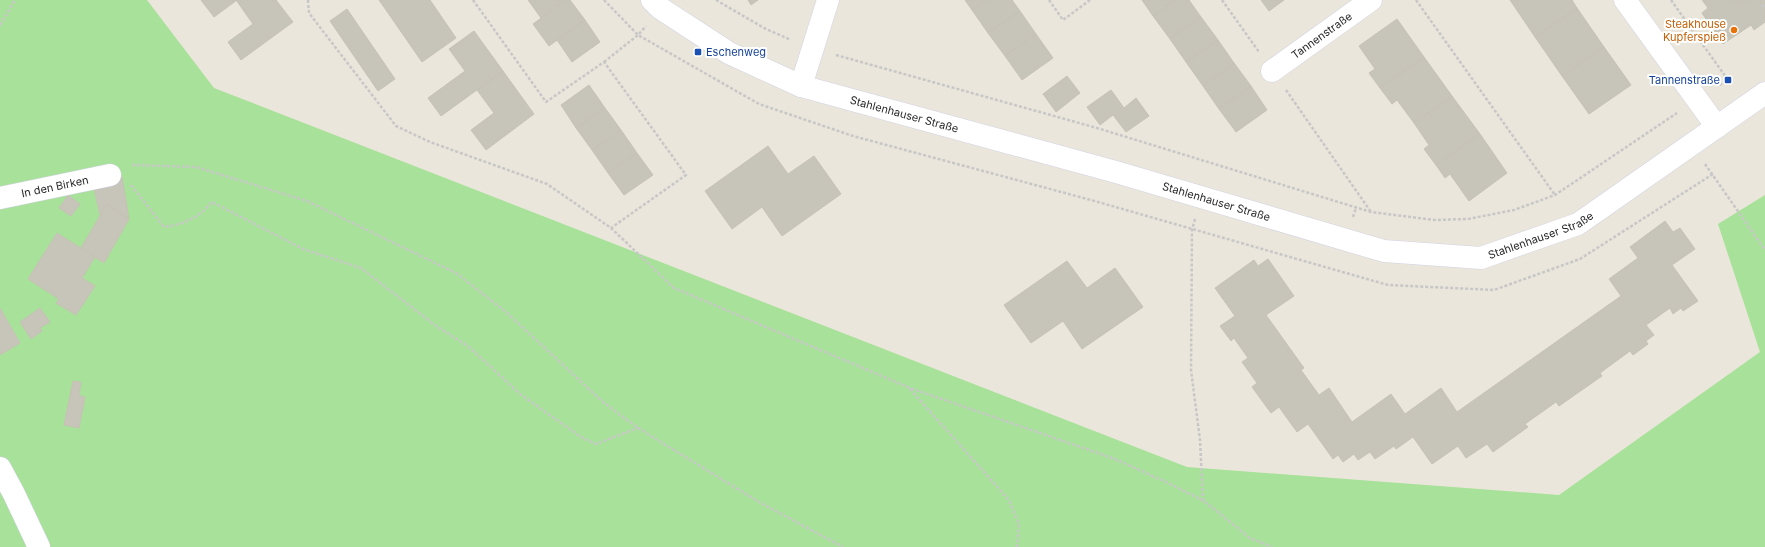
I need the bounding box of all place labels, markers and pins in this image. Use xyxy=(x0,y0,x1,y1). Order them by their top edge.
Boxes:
place label: Steakhouse Kupferspieß xyxy=(1663,17,1726,44)
marker: Steakhouse Kupferspieß xyxy=(1729,25,1739,35)
place label: Eschenweg xyxy=(706,45,766,59)
marker: Eschenweg xyxy=(693,47,703,57)
place label: Tannenstraße xyxy=(1649,73,1720,87)
marker: Tannenstraße xyxy=(1723,75,1733,85)

